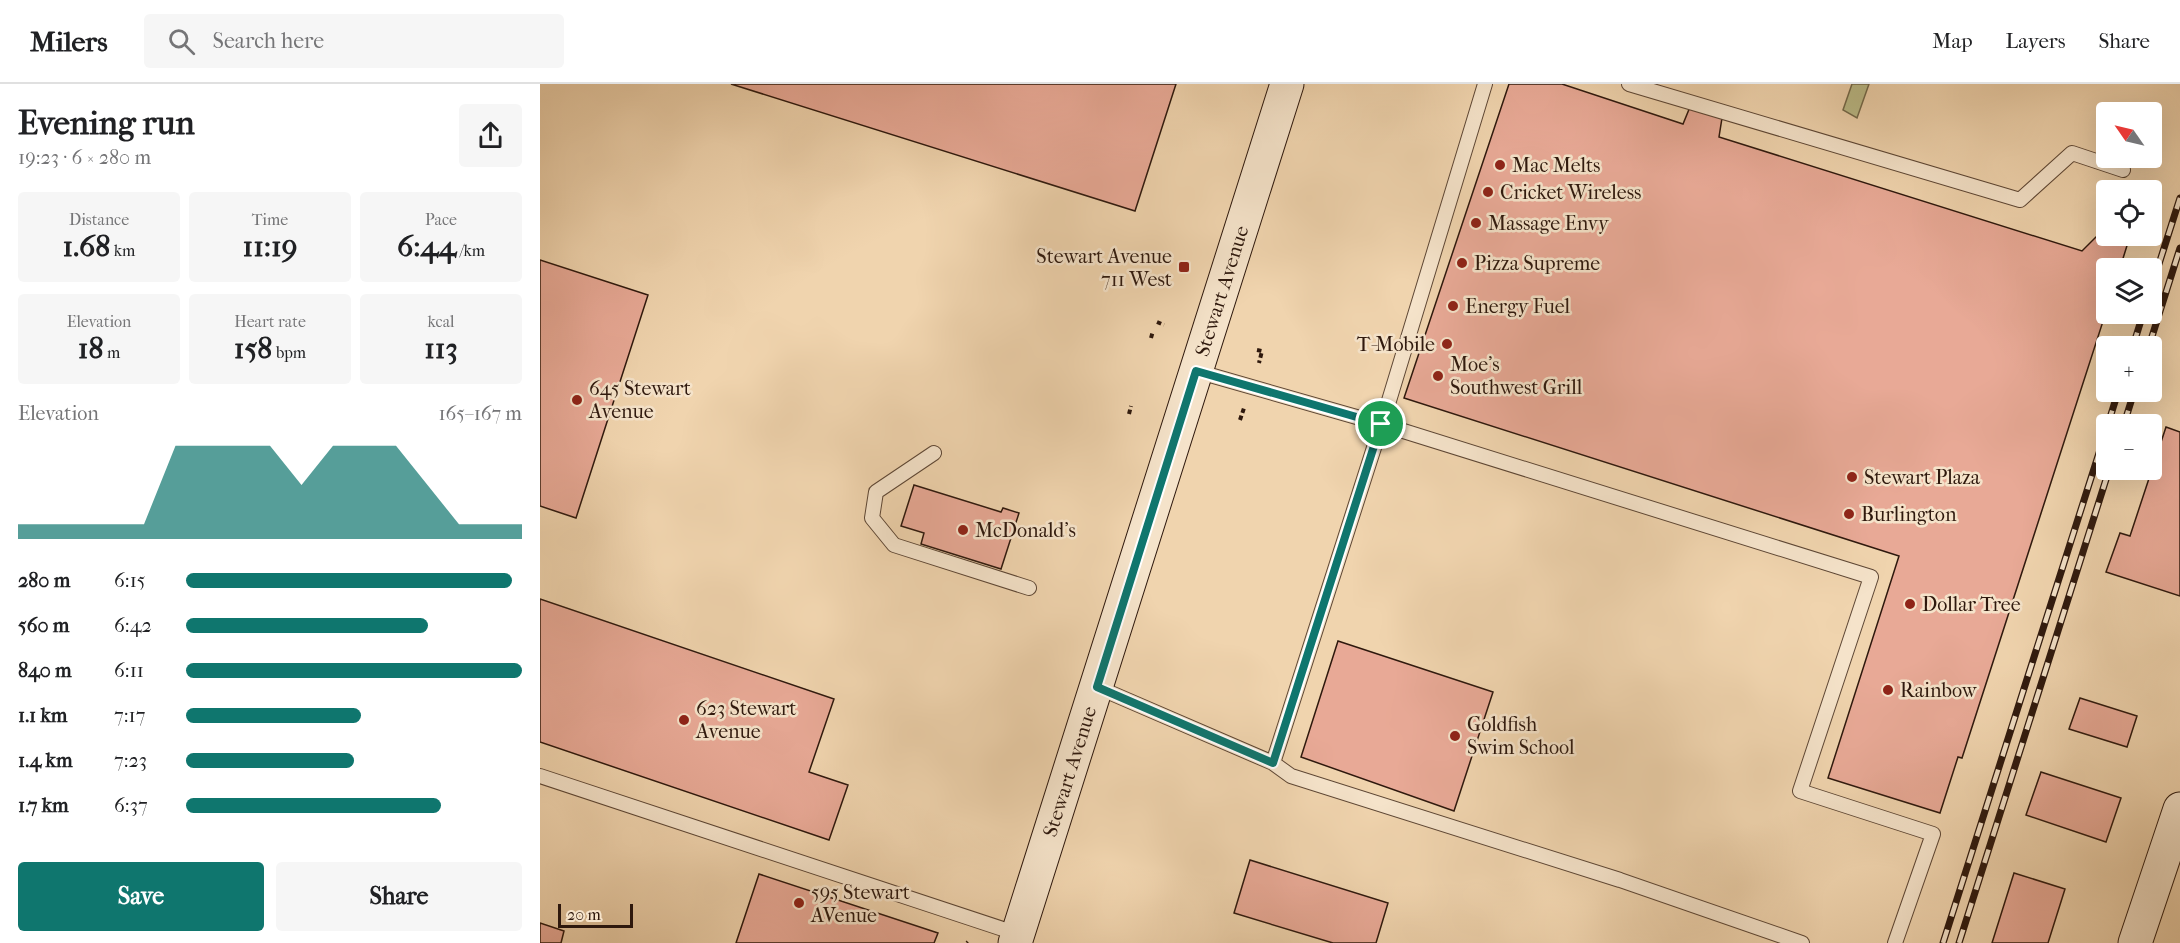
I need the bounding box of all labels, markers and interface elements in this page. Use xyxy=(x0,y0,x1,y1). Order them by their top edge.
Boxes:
search box xyxy=(144,14,564,68)
text: Milers xyxy=(30,25,108,58)
icon: search xyxy=(165,25,198,58)
text: Search here xyxy=(213,28,324,54)
text: Map xyxy=(1932,29,1973,53)
text: Layers xyxy=(2006,29,2065,53)
text: Share xyxy=(2098,29,2150,53)
north arrow xyxy=(2096,102,2162,168)
map controls xyxy=(2096,102,2162,480)
text: Evening run xyxy=(18,104,195,143)
button: share xyxy=(459,104,522,167)
text: 19:23 · 6 × 280 m xyxy=(18,146,151,169)
place label: Mac Melts xyxy=(1512,154,1600,177)
marker: Mac Melts xyxy=(1493,158,1507,172)
button: locate xyxy=(2096,180,2162,246)
place label: Cricket Wireless xyxy=(1500,181,1641,204)
marker: Cricket Wireless xyxy=(1481,185,1495,199)
text: Distance xyxy=(69,210,129,229)
text: Time xyxy=(252,210,288,229)
text: Pace xyxy=(425,210,457,229)
place label: Massage Envy xyxy=(1488,212,1610,235)
marker: Massage Envy xyxy=(1469,216,1483,230)
street label: Stewart Avenue xyxy=(1191,223,1253,359)
text: 1.68 xyxy=(63,229,110,264)
text: 11:19 xyxy=(242,229,298,264)
text: 6:44 xyxy=(397,229,456,264)
text: km xyxy=(110,241,135,260)
text: /km xyxy=(456,241,485,260)
place label: Stewart Avenue 711 West xyxy=(1036,245,1172,291)
place label: Pizza Supreme xyxy=(1474,252,1600,275)
marker: Pizza Supreme xyxy=(1455,256,1469,270)
button: layers xyxy=(2096,258,2162,324)
marker: Stewart Avenue 711 West xyxy=(1177,260,1191,274)
place label: Energy Fuel xyxy=(1465,295,1571,318)
marker: Energy Fuel xyxy=(1446,299,1460,313)
text: Elevation xyxy=(67,312,131,331)
text: Heart rate xyxy=(234,312,306,331)
text: kcal xyxy=(428,312,454,331)
text: 18 xyxy=(78,331,104,366)
text: 158 xyxy=(234,331,272,366)
text: 113 xyxy=(424,331,458,366)
place label: T-Mobile xyxy=(1357,333,1435,356)
button: + xyxy=(2096,336,2162,402)
marker: T-Mobile xyxy=(1440,337,1454,351)
text: m xyxy=(104,343,120,362)
text: bpm xyxy=(272,343,306,362)
place label: Moe's Southwest Grill xyxy=(1450,353,1583,399)
marker: Moe's Southwest Grill xyxy=(1431,369,1445,383)
place label: 645 Stewart Avenue xyxy=(588,377,691,423)
marker: 645 Stewart Avenue xyxy=(570,393,584,407)
pin xyxy=(1355,398,1406,449)
text: Elevation xyxy=(18,402,99,425)
text: 165–167 m xyxy=(438,402,522,425)
icon: arrive xyxy=(1364,407,1397,440)
button: − xyxy=(2096,414,2162,480)
place label: Stewart Plaza xyxy=(1864,466,1981,489)
marker: Stewart Plaza xyxy=(1845,470,1859,484)
place label: Burlington xyxy=(1861,503,1957,526)
marker: Burlington xyxy=(1842,507,1856,521)
place label: McDonald's xyxy=(975,519,1076,542)
marker: McDonald's xyxy=(956,523,970,537)
text: 280 m xyxy=(18,569,70,592)
text: 6:15 xyxy=(114,569,145,592)
place label: Dollar Tree xyxy=(1922,593,2021,616)
marker: Dollar Tree xyxy=(1903,597,1917,611)
text: 560 m xyxy=(18,614,69,637)
text: 6:42 xyxy=(114,614,152,637)
text: 840 m xyxy=(18,659,72,682)
text: 6:11 xyxy=(114,659,144,682)
place label: Rainbow xyxy=(1900,679,1978,702)
marker: Rainbow xyxy=(1881,683,1895,697)
place label: 623 Stewart Avenue xyxy=(695,697,796,743)
street label: Stewart Avenue xyxy=(1038,703,1101,840)
text: 1.1 km xyxy=(18,704,67,727)
text: 7:17 xyxy=(114,704,145,727)
marker: 623 Stewart Avenue xyxy=(677,713,691,727)
place label: Goldfish Swim School xyxy=(1467,713,1575,759)
marker: Goldfish Swim School xyxy=(1448,729,1462,743)
text: 1.4 km xyxy=(18,749,73,772)
text: 7:23 xyxy=(114,749,147,772)
text: 1.7 km xyxy=(18,794,69,817)
text: 6:37 xyxy=(114,794,148,817)
button: Save xyxy=(18,862,264,931)
button: Share xyxy=(276,862,522,931)
place label: 595 Stewart AVenue xyxy=(810,881,910,927)
marker: 595 Stewart AVenue xyxy=(792,896,806,910)
scale bar xyxy=(558,901,633,928)
text: 20 m xyxy=(567,905,601,924)

